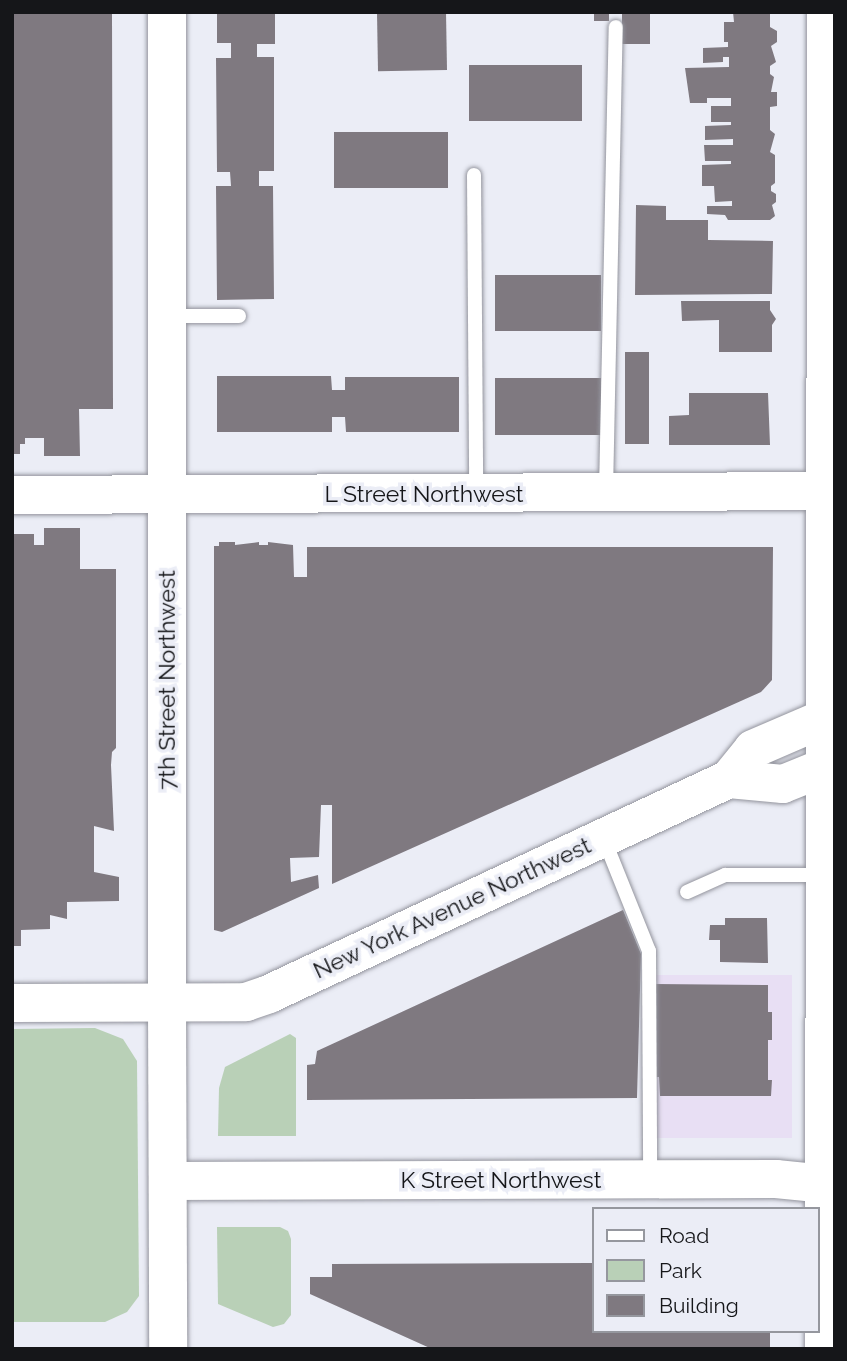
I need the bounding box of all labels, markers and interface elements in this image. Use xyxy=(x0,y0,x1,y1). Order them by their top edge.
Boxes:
street label: L Street Northwest xyxy=(324,480,524,508)
street label: 7th Street Northwest xyxy=(153,570,181,790)
street label: New York Avenue Northwest xyxy=(308,831,596,985)
street label: K Street Northwest xyxy=(400,1166,602,1194)
legend xyxy=(592,1207,819,1333)
text: Road xyxy=(659,1223,709,1248)
text: Park xyxy=(659,1258,702,1283)
text: Building xyxy=(659,1293,739,1318)

